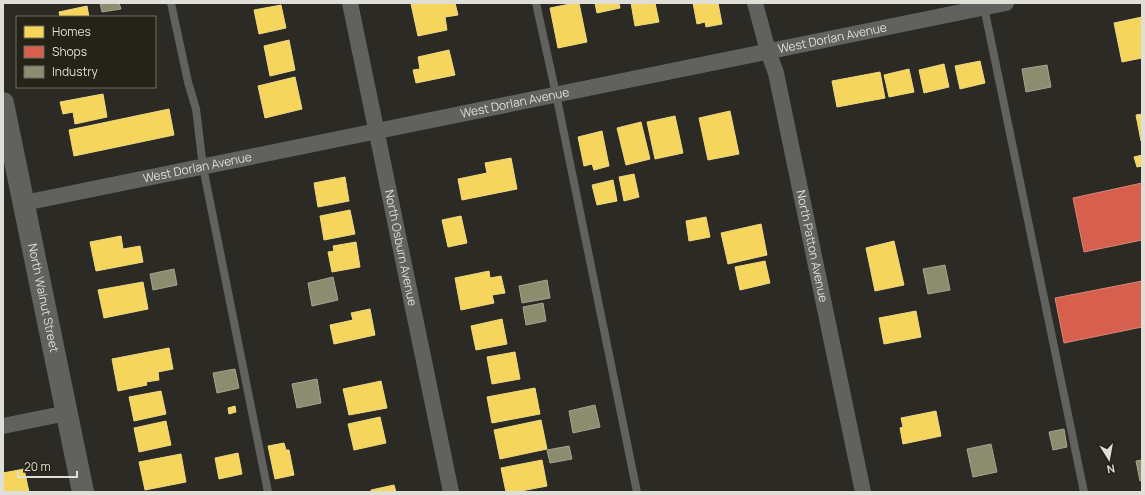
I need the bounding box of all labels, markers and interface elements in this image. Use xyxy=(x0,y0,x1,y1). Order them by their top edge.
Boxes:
legend xyxy=(16,16,156,88)
street label: West Dorlan Avenue xyxy=(776,18,888,57)
text: Homes xyxy=(52,23,91,40)
text: Shops xyxy=(52,43,87,60)
text: Industry xyxy=(52,63,98,80)
street label: West Dorlan Avenue xyxy=(459,83,571,122)
street label: West Dorlan Avenue xyxy=(141,148,253,187)
street label: North Osburn Avenue xyxy=(381,188,421,307)
street label: North Patton Avenue xyxy=(793,188,832,304)
street label: North Walnut Street xyxy=(24,242,63,354)
north arrow xyxy=(1089,439,1129,479)
scale bar xyxy=(18,453,77,479)
text: 20 m xyxy=(24,458,51,475)
text: N xyxy=(1106,461,1116,477)

